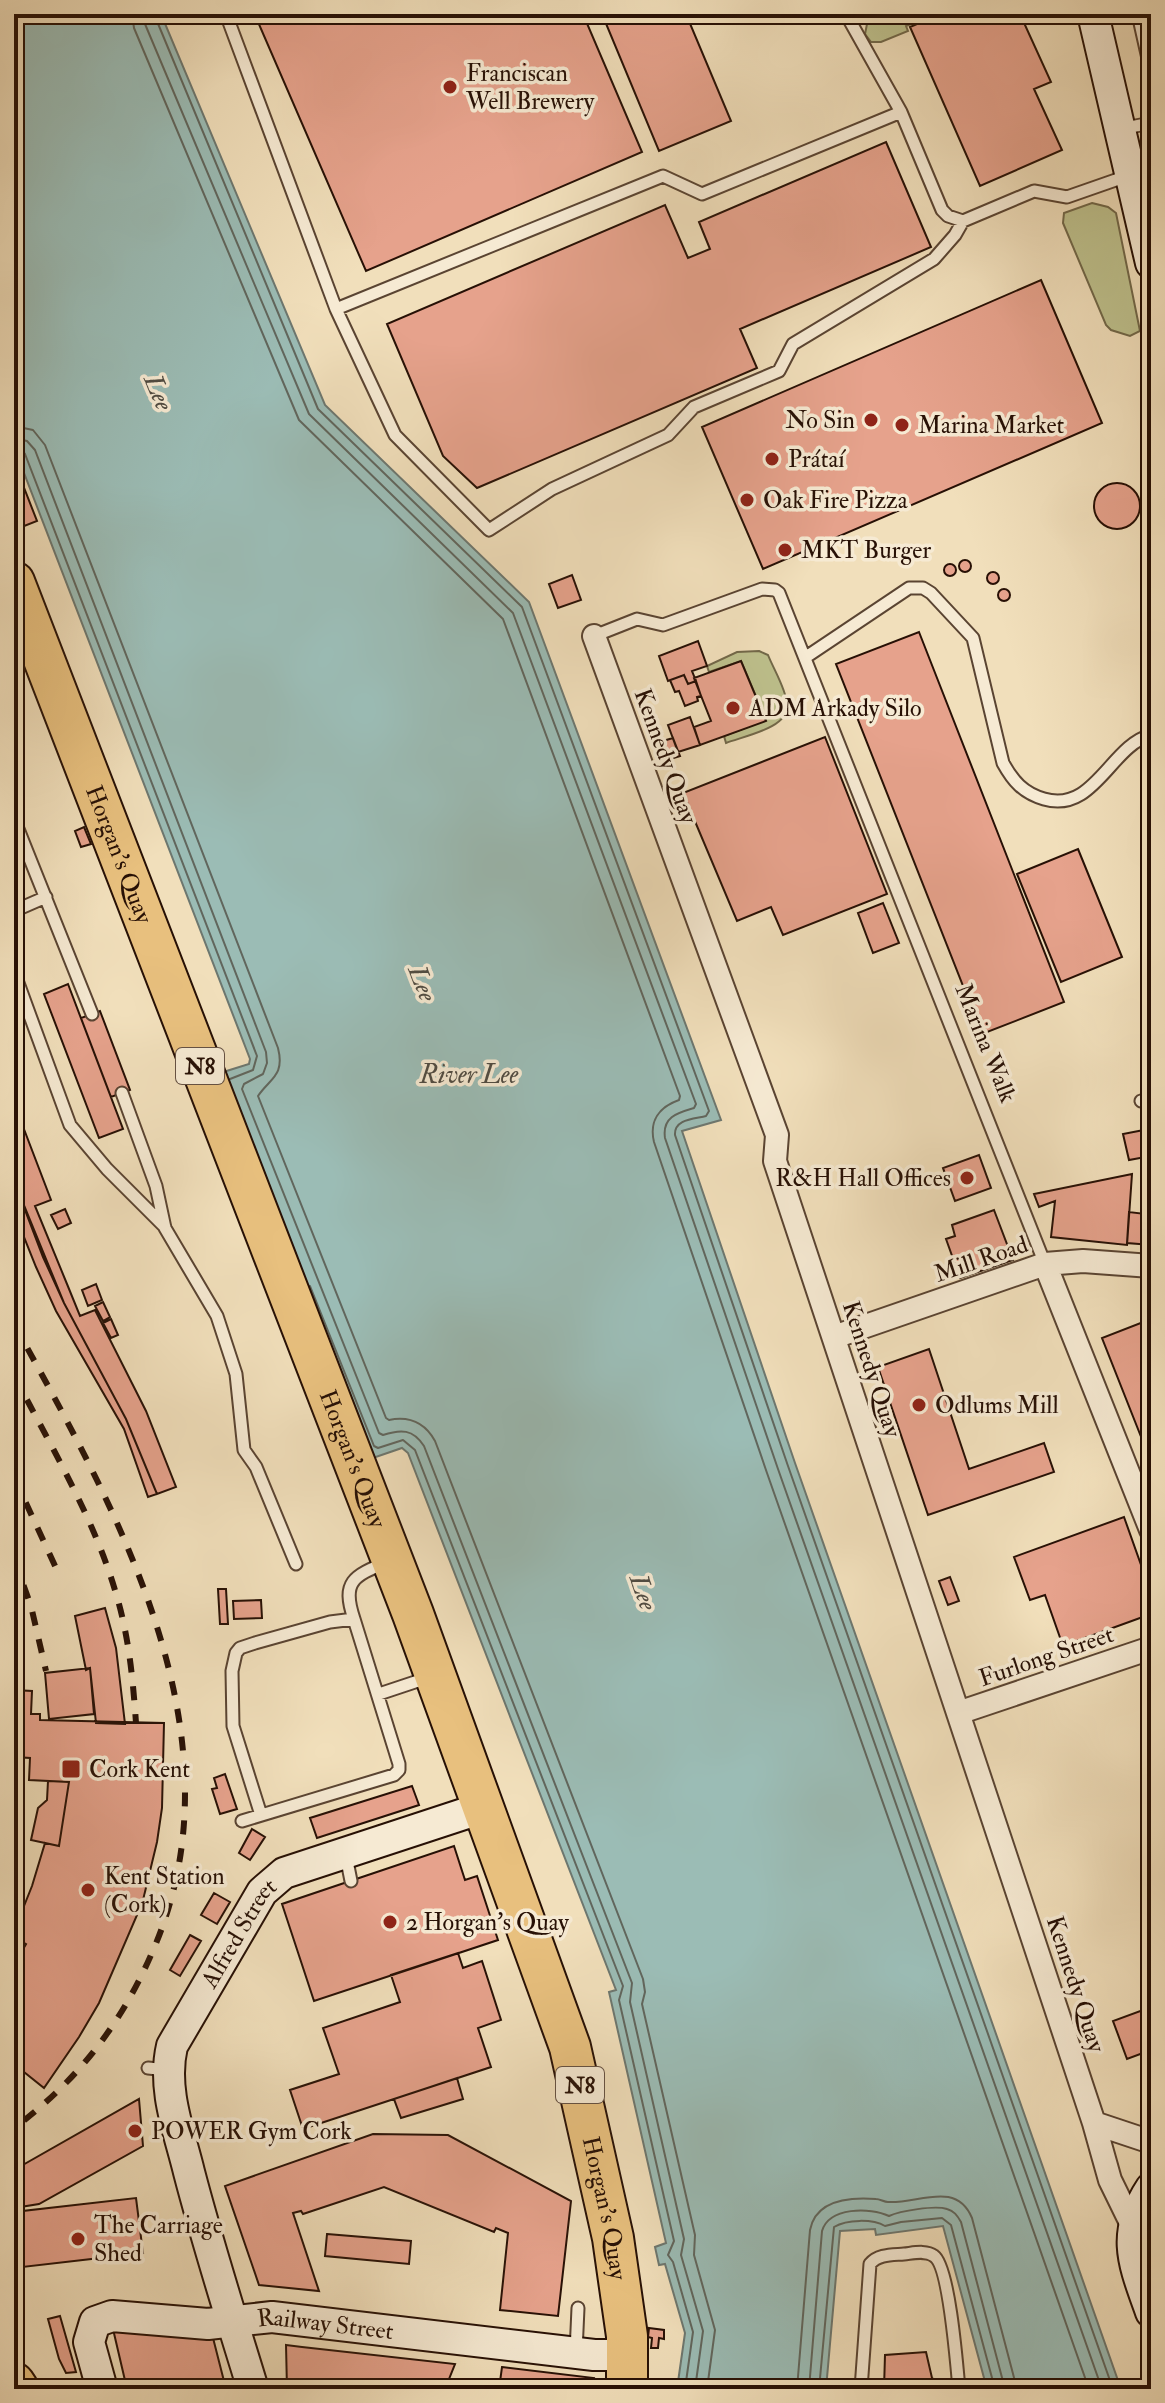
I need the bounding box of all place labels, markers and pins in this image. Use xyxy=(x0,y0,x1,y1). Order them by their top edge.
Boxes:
place label: Franciscan Well Brewery xyxy=(465,58,595,117)
marker: Franciscan Well Brewery xyxy=(441,78,459,96)
place label: No Sin xyxy=(785,405,855,436)
place label: Marina Market xyxy=(918,410,1065,441)
marker: No Sin xyxy=(862,411,880,429)
marker: Marina Market xyxy=(893,416,911,434)
place label: Prátaí xyxy=(788,444,846,475)
marker: Prátaí xyxy=(763,450,781,468)
place label: Oak Fire Pizza xyxy=(763,485,909,516)
marker: Oak Fire Pizza xyxy=(738,491,756,509)
place label: MKT Burger xyxy=(801,535,931,566)
marker: MKT Burger xyxy=(776,541,794,559)
place label: ADM Arkady Silo xyxy=(748,693,922,724)
marker: ADM Arkady Silo xyxy=(724,699,742,717)
place label: R&H Hall Offices xyxy=(775,1163,951,1194)
marker: R&H Hall Offices xyxy=(958,1169,976,1187)
place label: Odlums Mill xyxy=(935,1390,1059,1421)
marker: Odlums Mill xyxy=(910,1396,928,1414)
place label: Cork Kent xyxy=(89,1754,190,1785)
marker: Cork Kent xyxy=(60,1758,82,1780)
place label: Kent Station (Cork) xyxy=(104,1861,225,1920)
marker: Kent Station (Cork) xyxy=(79,1881,97,1899)
place label: 2 Horgan's Quay xyxy=(406,1907,569,1938)
marker: 2 Horgan's Quay xyxy=(381,1913,399,1931)
place label: POWER Gym Cork xyxy=(151,2116,352,2147)
marker: POWER Gym Cork xyxy=(126,2122,144,2140)
place label: The Carriage Shed xyxy=(94,2210,223,2269)
marker: The Carriage Shed xyxy=(69,2230,87,2248)

